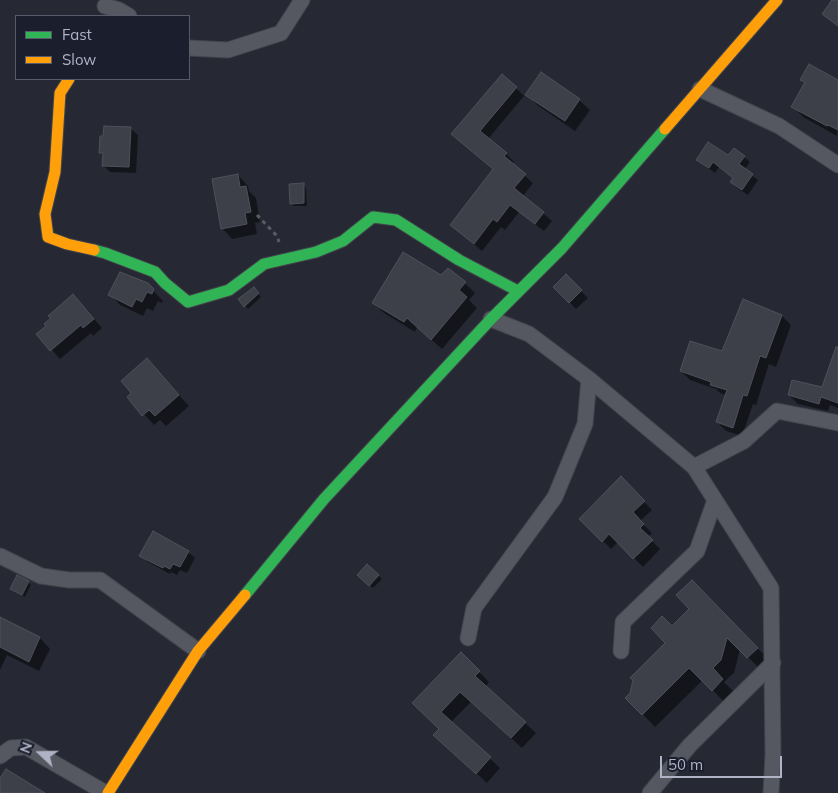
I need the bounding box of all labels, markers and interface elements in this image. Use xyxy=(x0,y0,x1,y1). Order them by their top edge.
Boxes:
legend xyxy=(15,15,190,80)
text: Fast xyxy=(62,25,92,44)
text: Slow xyxy=(62,50,96,69)
north arrow xyxy=(15,728,65,778)
text: N xyxy=(16,739,36,756)
scale bar xyxy=(663,746,786,778)
text: 50 m xyxy=(668,755,703,774)

